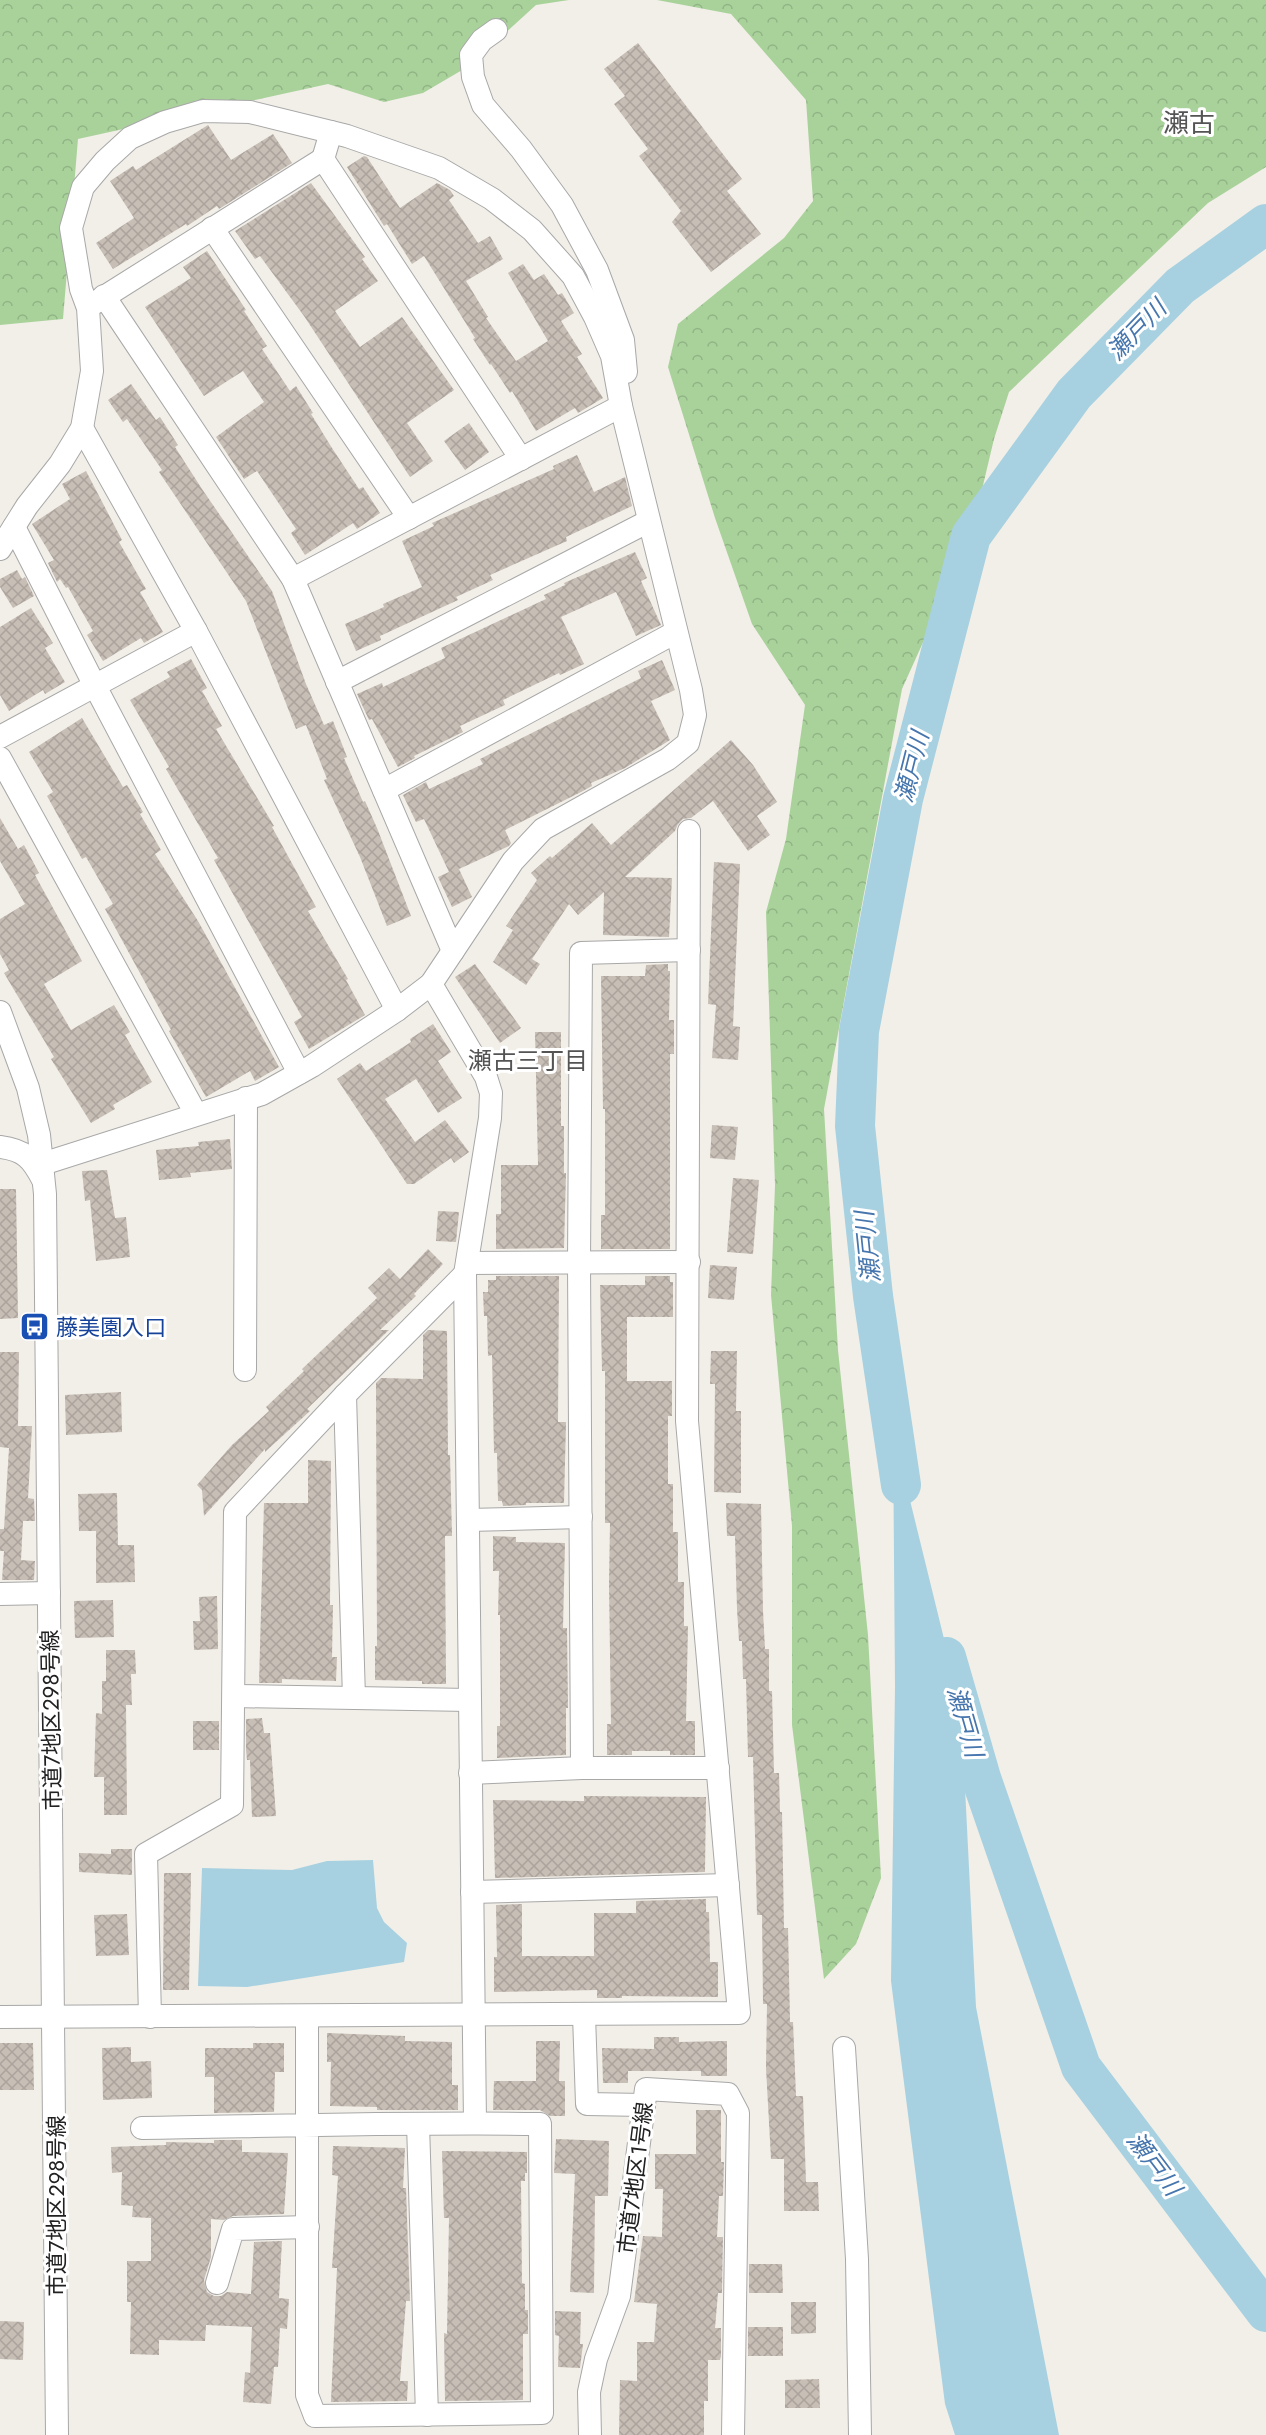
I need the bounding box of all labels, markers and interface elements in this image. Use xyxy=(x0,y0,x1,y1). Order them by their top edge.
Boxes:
district label: 瀬古 xyxy=(1163,104,1215,142)
water label: 瀬戸川 xyxy=(1099,289,1176,368)
water label: 瀬戸川 xyxy=(886,725,938,806)
district label: 瀬古三丁目 xyxy=(468,1043,588,1078)
water label: 瀬戸川 xyxy=(846,1206,889,1285)
bus stop icon: 藤美園入口 xyxy=(19,1311,51,1343)
place label: 藤美園入口 xyxy=(56,1311,166,1343)
street label: 市道7地区298号線 xyxy=(33,1629,69,1811)
water label: 瀬戸川 xyxy=(939,1682,993,1764)
street label: 市道7地区1号線 xyxy=(610,2100,660,2256)
street label: 市道7地区298号線 xyxy=(40,2116,72,2296)
water label: 瀬戸川 xyxy=(1119,2124,1192,2205)

